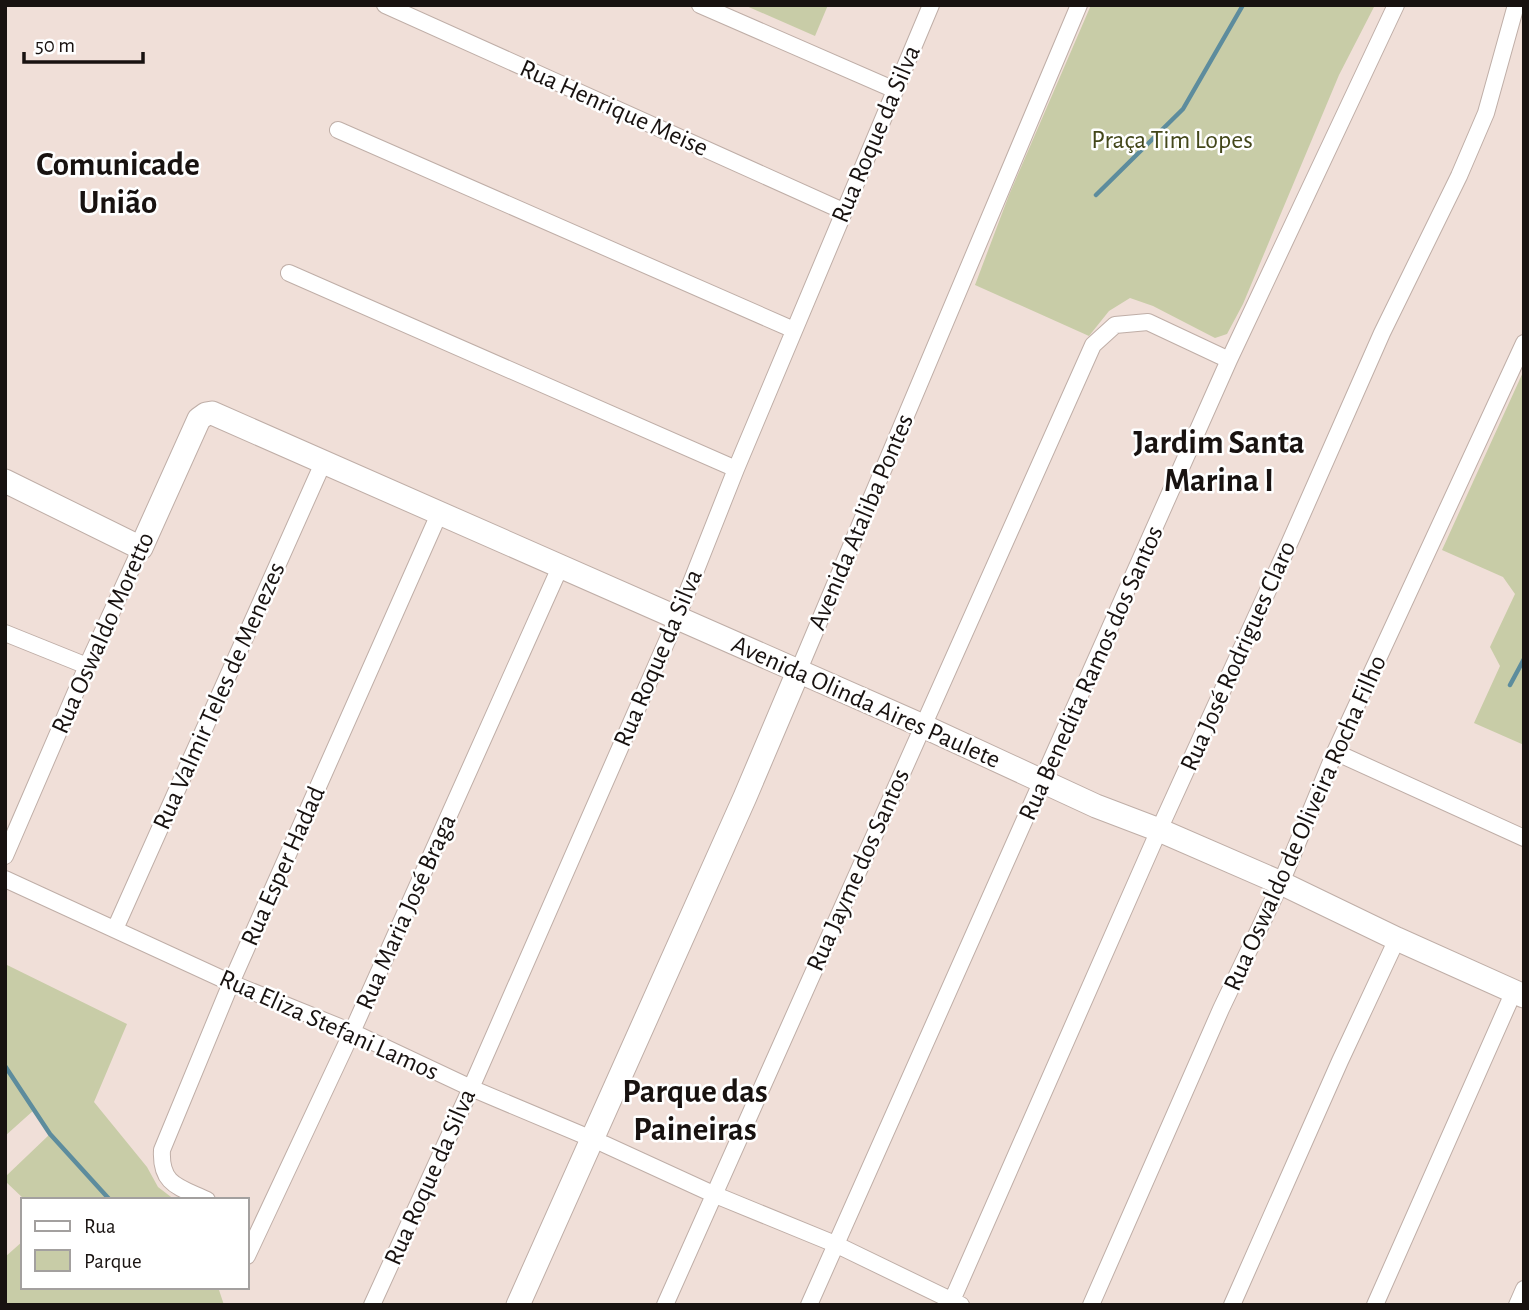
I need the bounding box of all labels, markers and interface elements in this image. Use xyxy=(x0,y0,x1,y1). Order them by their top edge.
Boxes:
scale bar xyxy=(24,21,144,65)
text: 50 m xyxy=(35,35,75,56)
street label: Rua Roque da Silva xyxy=(827,42,925,226)
street label: Rua Henrique Meise xyxy=(516,55,712,161)
park label: Praça Tim Lopes xyxy=(1091,127,1253,153)
district label: Comunicade União xyxy=(36,149,200,220)
street label: Avenida Ataliba Pontes xyxy=(804,410,918,634)
district label: Jardim Santa Marina I xyxy=(1133,427,1305,498)
street label: Rua Benedita Ramos dos Santos xyxy=(1014,522,1168,824)
street label: Rua Oswaldo Moretto xyxy=(47,528,159,738)
street label: Rua José Rodrigues Claro xyxy=(1176,537,1300,775)
street label: Rua Valmir Teles de Menezes xyxy=(148,559,290,833)
street label: Rua Roque da Silva xyxy=(609,566,707,750)
street label: Avenida Olinda Aires Paulete xyxy=(728,631,1004,773)
street label: Rua Oswaldo de Oliveira Rocha Filho xyxy=(1219,651,1391,995)
street label: Rua Jayme dos Santos xyxy=(802,765,914,975)
street label: Rua Esper Hadad xyxy=(236,782,330,950)
street label: Rua Maria José Braga xyxy=(351,810,461,1014)
street label: Rua Eliza Stefani Lamos xyxy=(215,965,443,1085)
district label: Parque das Paineiras xyxy=(622,1076,768,1147)
street label: Rua Roque da Silva xyxy=(380,1085,480,1269)
legend xyxy=(21,1198,248,1289)
text: Rua xyxy=(84,1216,116,1237)
text: Parque xyxy=(84,1251,142,1272)

